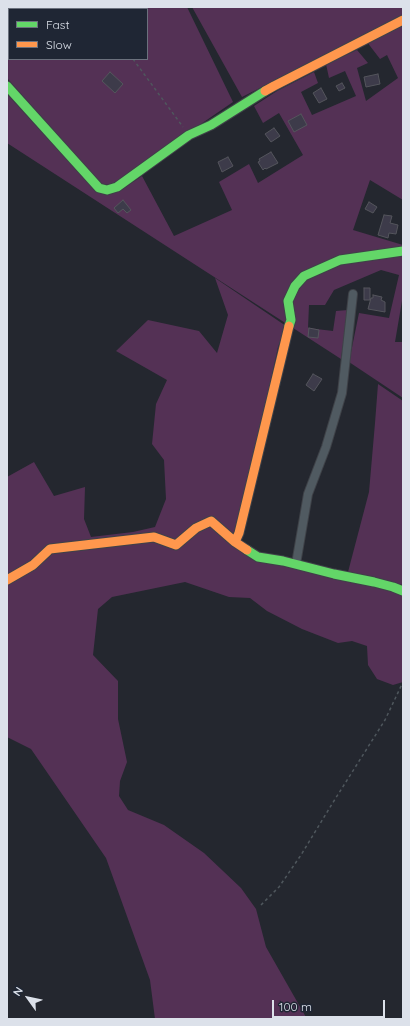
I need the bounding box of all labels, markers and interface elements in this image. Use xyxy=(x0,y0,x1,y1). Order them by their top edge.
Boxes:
legend xyxy=(8,8,148,60)
text: Fast xyxy=(46,17,70,32)
text: Slow xyxy=(46,37,72,52)
north arrow xyxy=(8,978,48,1018)
text: N xyxy=(10,984,26,999)
scale bar xyxy=(274,992,387,1018)
text: 100 m xyxy=(279,999,312,1014)

